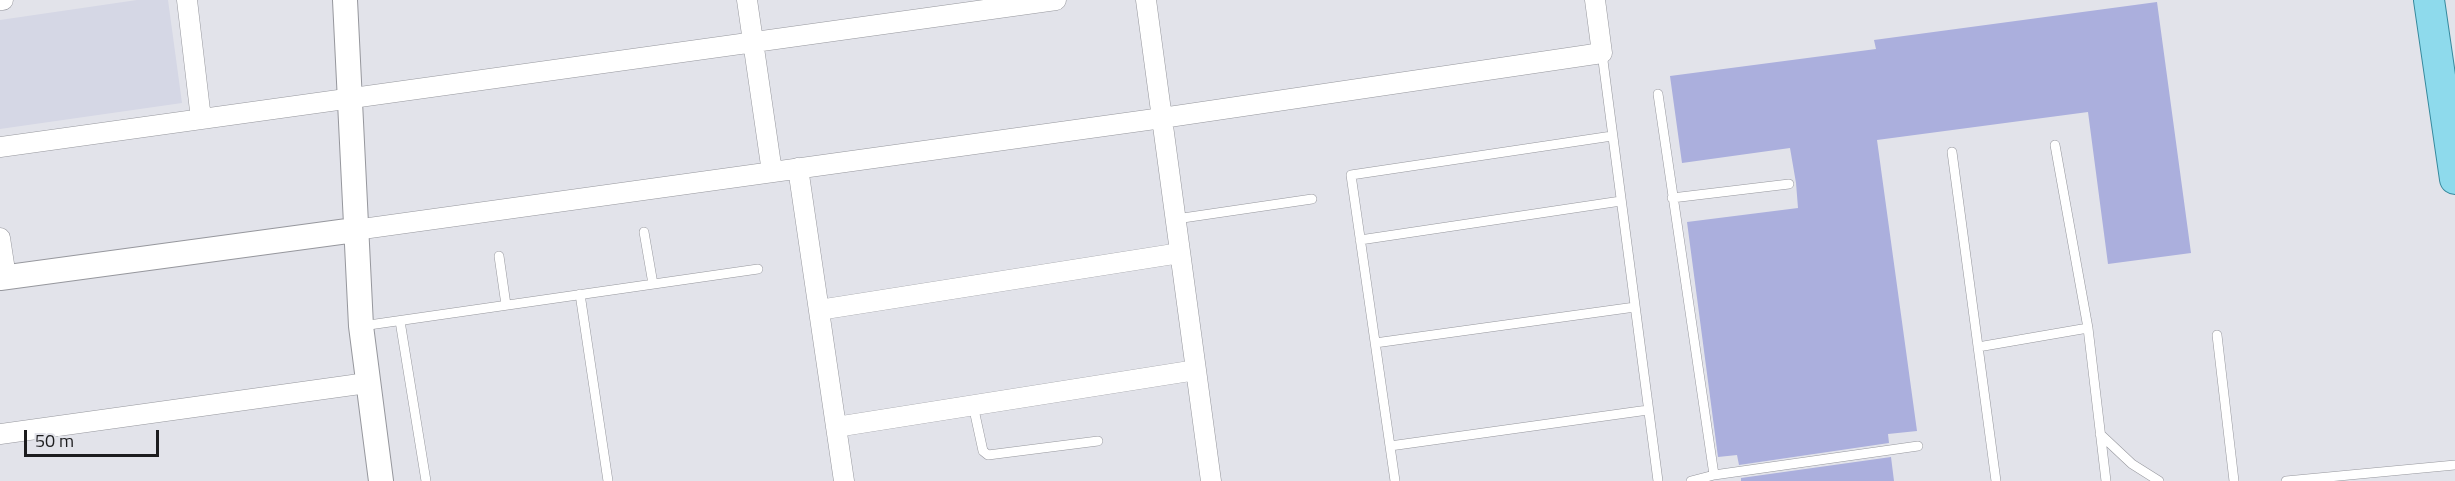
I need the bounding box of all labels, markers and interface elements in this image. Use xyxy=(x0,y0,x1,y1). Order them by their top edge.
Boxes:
scale bar xyxy=(27,418,162,456)
text: 50 m xyxy=(35,427,74,454)

